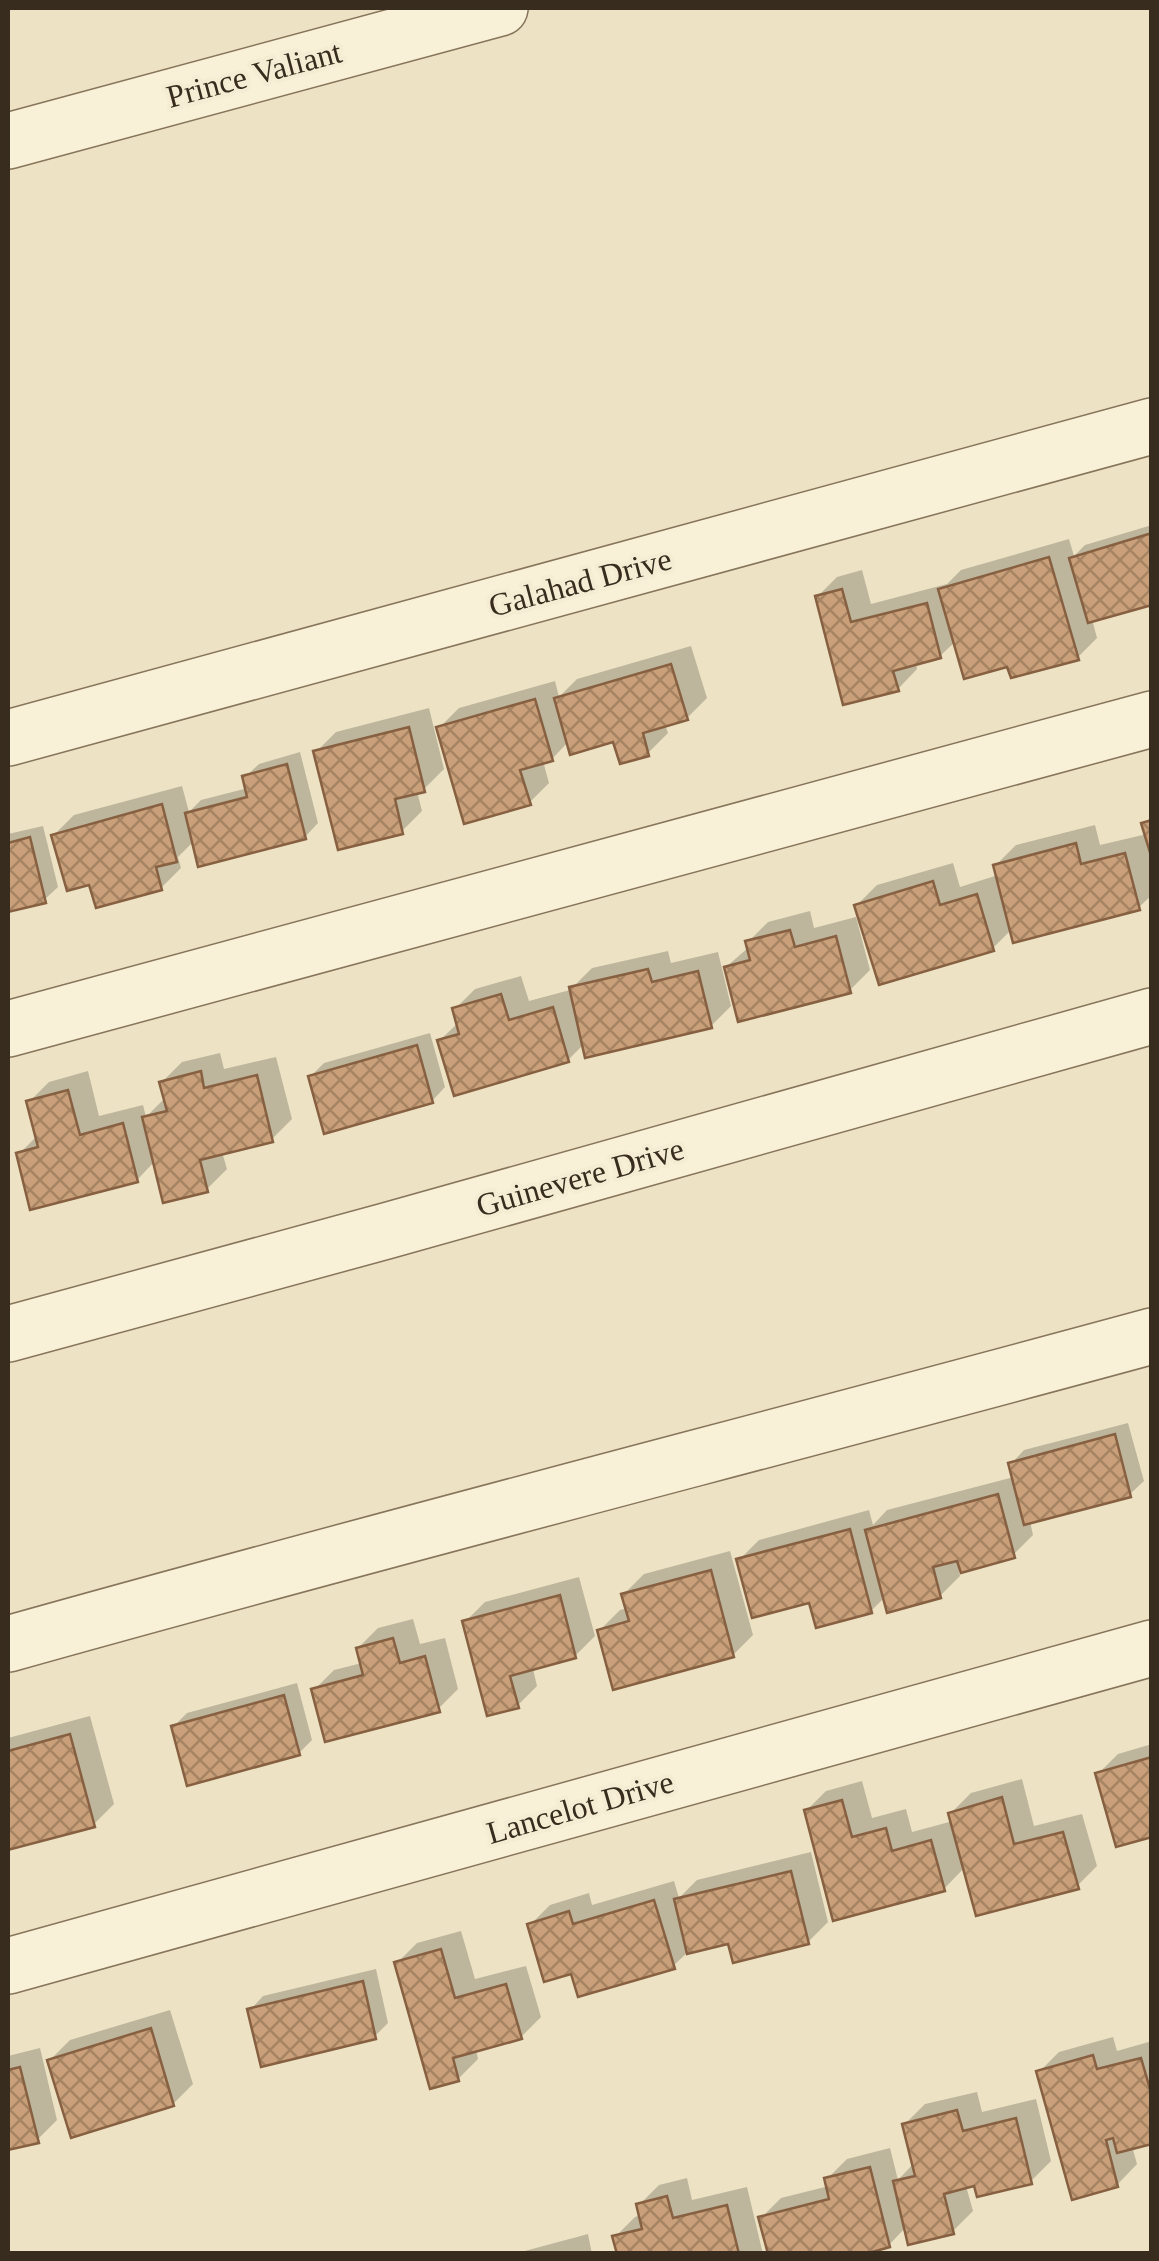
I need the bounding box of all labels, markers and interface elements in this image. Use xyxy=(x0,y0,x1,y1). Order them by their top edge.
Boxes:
street label: Prince Valiant xyxy=(162,33,346,115)
street label: Galahad Drive xyxy=(485,540,675,624)
street label: Guinevere Drive xyxy=(472,1130,688,1224)
street label: Lancelot Drive xyxy=(482,1763,678,1851)

